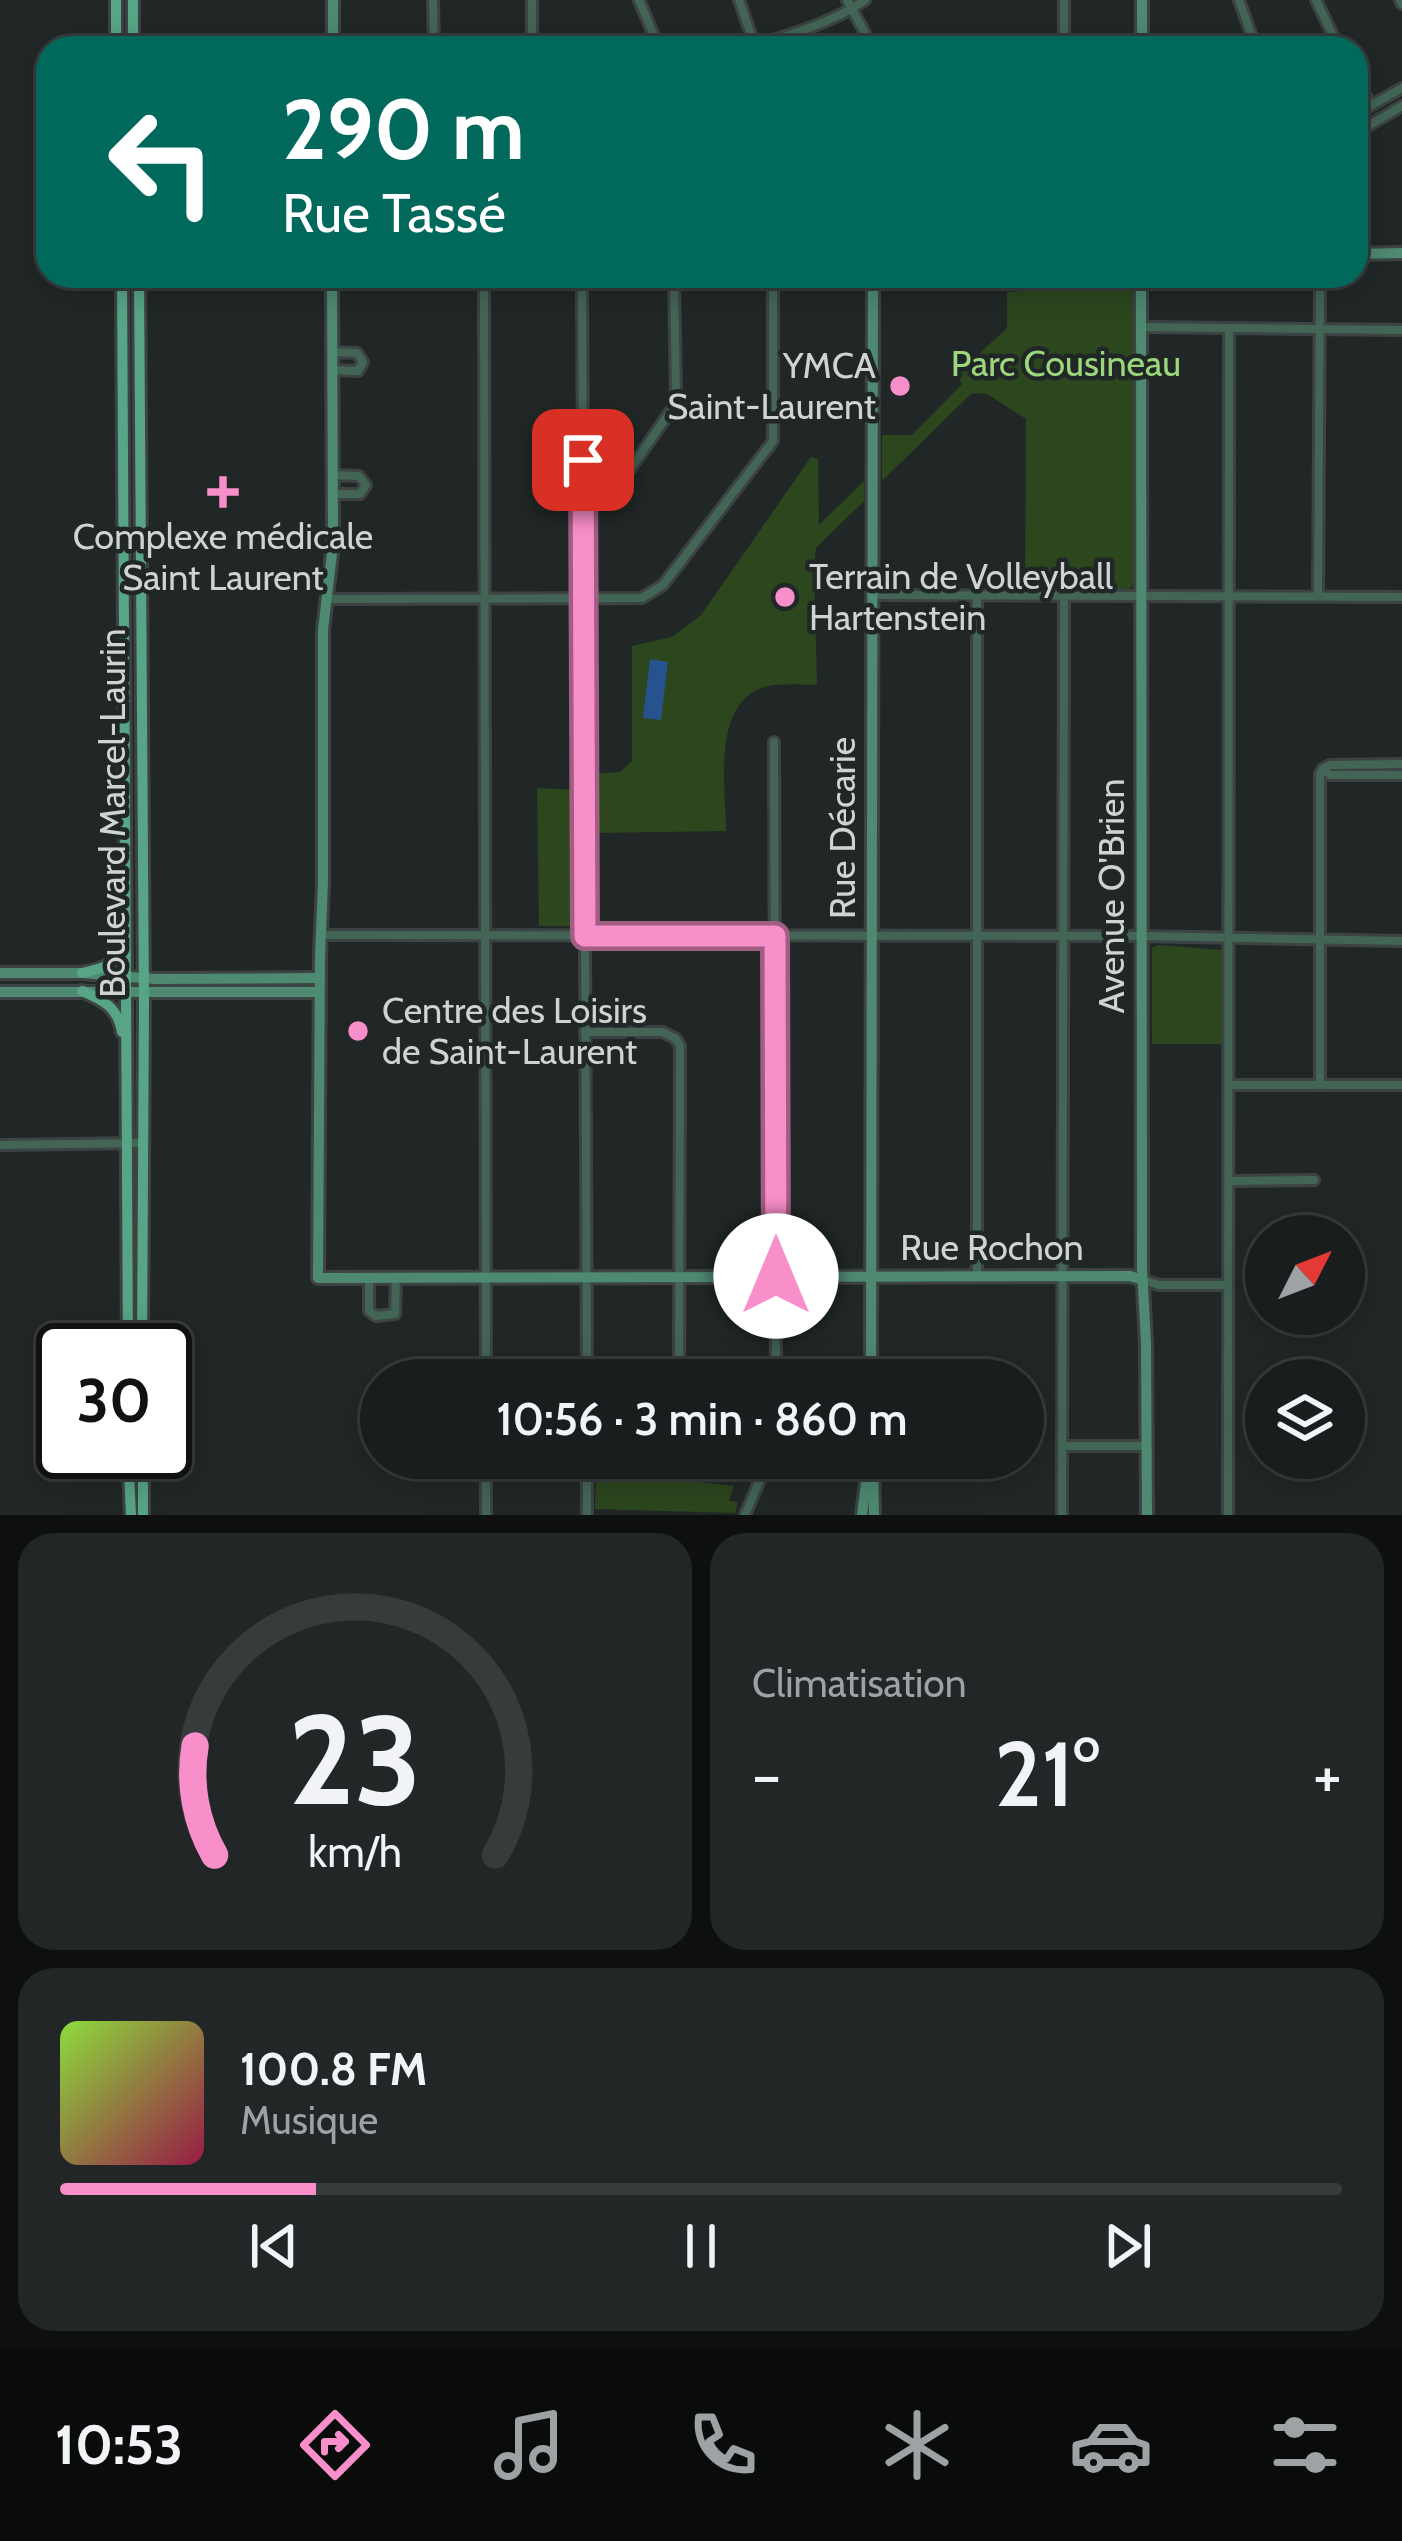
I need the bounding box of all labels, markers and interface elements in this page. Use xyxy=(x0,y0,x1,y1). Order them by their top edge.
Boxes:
text: 290 m xyxy=(282,78,525,180)
icon: left xyxy=(84,84,240,240)
text: Rue Tassé xyxy=(282,180,506,246)
park label: Parc Cousineau xyxy=(951,341,1181,385)
place label: YMCA Saint-Laurent xyxy=(667,343,876,428)
marker: YMCA Saint-Laurent xyxy=(887,373,913,399)
pin xyxy=(532,409,634,511)
icon: arrive xyxy=(550,427,616,493)
marker: Complexe médicale Saint Laurent xyxy=(207,476,239,508)
place label: Complexe médicale Saint Laurent xyxy=(73,514,373,599)
place label: Terrain de Volleyball Hartenstein xyxy=(809,554,1114,639)
marker: Terrain de Volleyball Hartenstein xyxy=(772,584,798,610)
street label: Boulevard Marcel-Laurin xyxy=(90,628,134,998)
street label: Rue Décarie xyxy=(820,737,864,919)
street label: Avenue O'Brien xyxy=(1089,778,1133,1014)
place label: Centre des Loisirs de Saint-Laurent xyxy=(382,988,647,1073)
marker: Centre des Loisirs de Saint-Laurent xyxy=(345,1018,371,1044)
position arrow xyxy=(713,1213,839,1339)
north arrow xyxy=(1245,1215,1365,1335)
map controls xyxy=(1245,1215,1365,1479)
street label: Rue Rochon xyxy=(900,1225,1084,1269)
speed limit sign: 30 xyxy=(36,1323,192,1479)
button: layers xyxy=(1245,1359,1365,1479)
text: 10:56 · 3 min · 860 m xyxy=(496,1392,908,1446)
text: Climatisation xyxy=(752,1659,967,1707)
text: 23 xyxy=(288,1684,422,1835)
text: 21° xyxy=(994,1719,1100,1829)
text: − xyxy=(752,1734,781,1815)
text: + xyxy=(1313,1734,1342,1815)
text: km/h xyxy=(308,1825,402,1877)
text: 100.8 FM xyxy=(240,2042,427,2096)
text: Musique xyxy=(240,2096,378,2144)
icon: previous xyxy=(241,2213,307,2279)
icon: pause xyxy=(668,2213,734,2279)
icon: next xyxy=(1095,2213,1161,2279)
icon: directions xyxy=(293,2403,377,2487)
icon: music xyxy=(487,2403,571,2487)
icon: phone xyxy=(681,2403,765,2487)
icon: climate xyxy=(875,2403,959,2487)
icon: car xyxy=(1069,2403,1153,2487)
icon: filters xyxy=(1263,2403,1347,2487)
text: 10:53 xyxy=(55,2412,183,2478)

